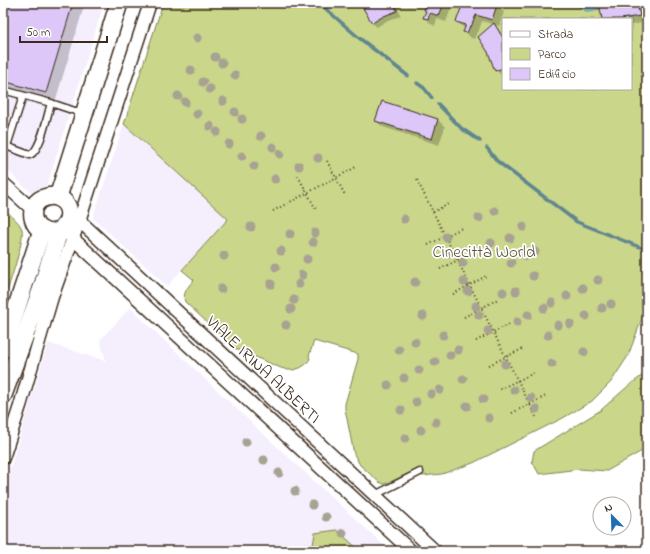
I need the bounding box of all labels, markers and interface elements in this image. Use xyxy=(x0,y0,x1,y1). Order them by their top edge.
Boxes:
scale bar xyxy=(20,18,107,44)
legend xyxy=(502,18,632,90)
text: 50 m xyxy=(26,24,50,42)
text: Strada xyxy=(538,26,573,44)
text: Parco xyxy=(538,46,566,64)
text: Edificio xyxy=(538,66,576,84)
park label: Cinecittà World xyxy=(433,240,536,265)
street label: VIALE IRINA ALBERTI xyxy=(199,310,326,430)
north arrow xyxy=(592,496,632,536)
text: N xyxy=(602,499,615,517)

